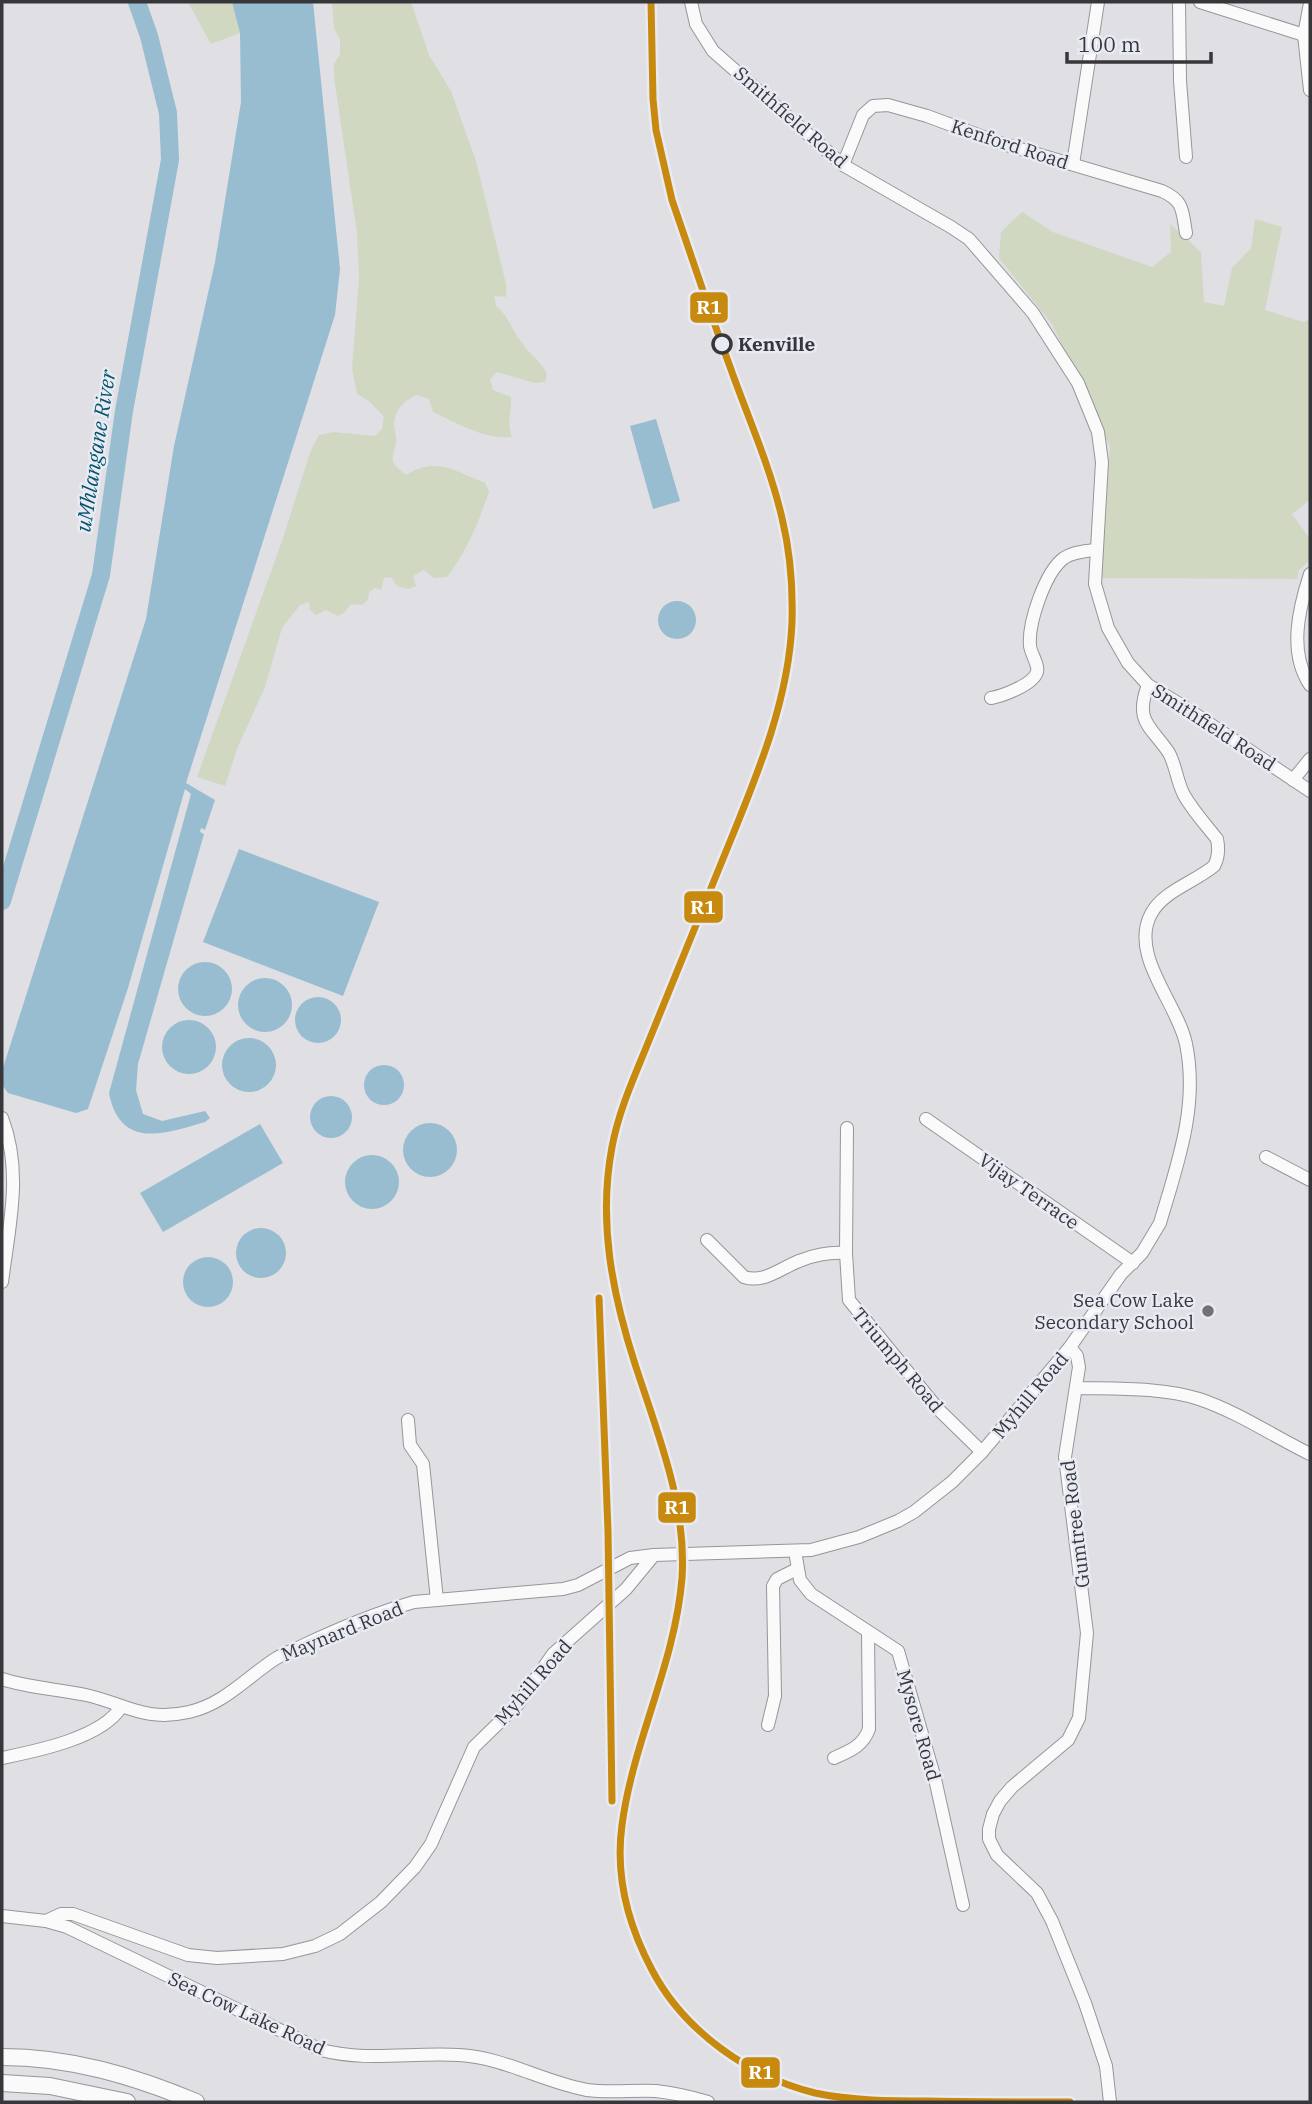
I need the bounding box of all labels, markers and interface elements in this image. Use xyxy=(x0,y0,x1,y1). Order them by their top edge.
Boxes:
scale bar xyxy=(1067,21,1210,65)
text: 100 m xyxy=(1078,30,1141,58)
street label: Smithfield Road xyxy=(729,61,853,173)
street label: Kenford Road xyxy=(948,114,1072,174)
line badge: R1 xyxy=(689,291,729,324)
text: R1 xyxy=(696,295,722,319)
place label: Kenville xyxy=(738,332,815,356)
marker: Kenville xyxy=(712,334,732,354)
water label: uMhlangane River xyxy=(68,367,122,534)
street label: Smithfield Road xyxy=(1147,678,1281,776)
line badge: R1 xyxy=(683,890,724,924)
text: R1 xyxy=(690,895,716,919)
street label: Vijay Terrace xyxy=(974,1147,1084,1235)
place label: Sea Cow Lake Secondary School xyxy=(1035,1288,1194,1334)
street label: Triumph Road xyxy=(847,1303,949,1417)
marker: Sea Cow Lake Secondary School xyxy=(1200,1303,1216,1319)
street label: Myhill Road xyxy=(987,1347,1073,1443)
street label: Gumtree Road xyxy=(1055,1459,1095,1589)
line badge: R1 xyxy=(657,1491,697,1524)
text: R1 xyxy=(664,1495,690,1519)
street label: Maynard Road xyxy=(278,1596,406,1666)
street label: Myhill Road xyxy=(489,1634,577,1730)
street label: Mysore Road xyxy=(892,1666,946,1784)
street label: Sea Cow Lake Road xyxy=(165,1966,329,2060)
line badge: R1 xyxy=(740,2056,781,2089)
text: R1 xyxy=(748,2060,774,2084)

